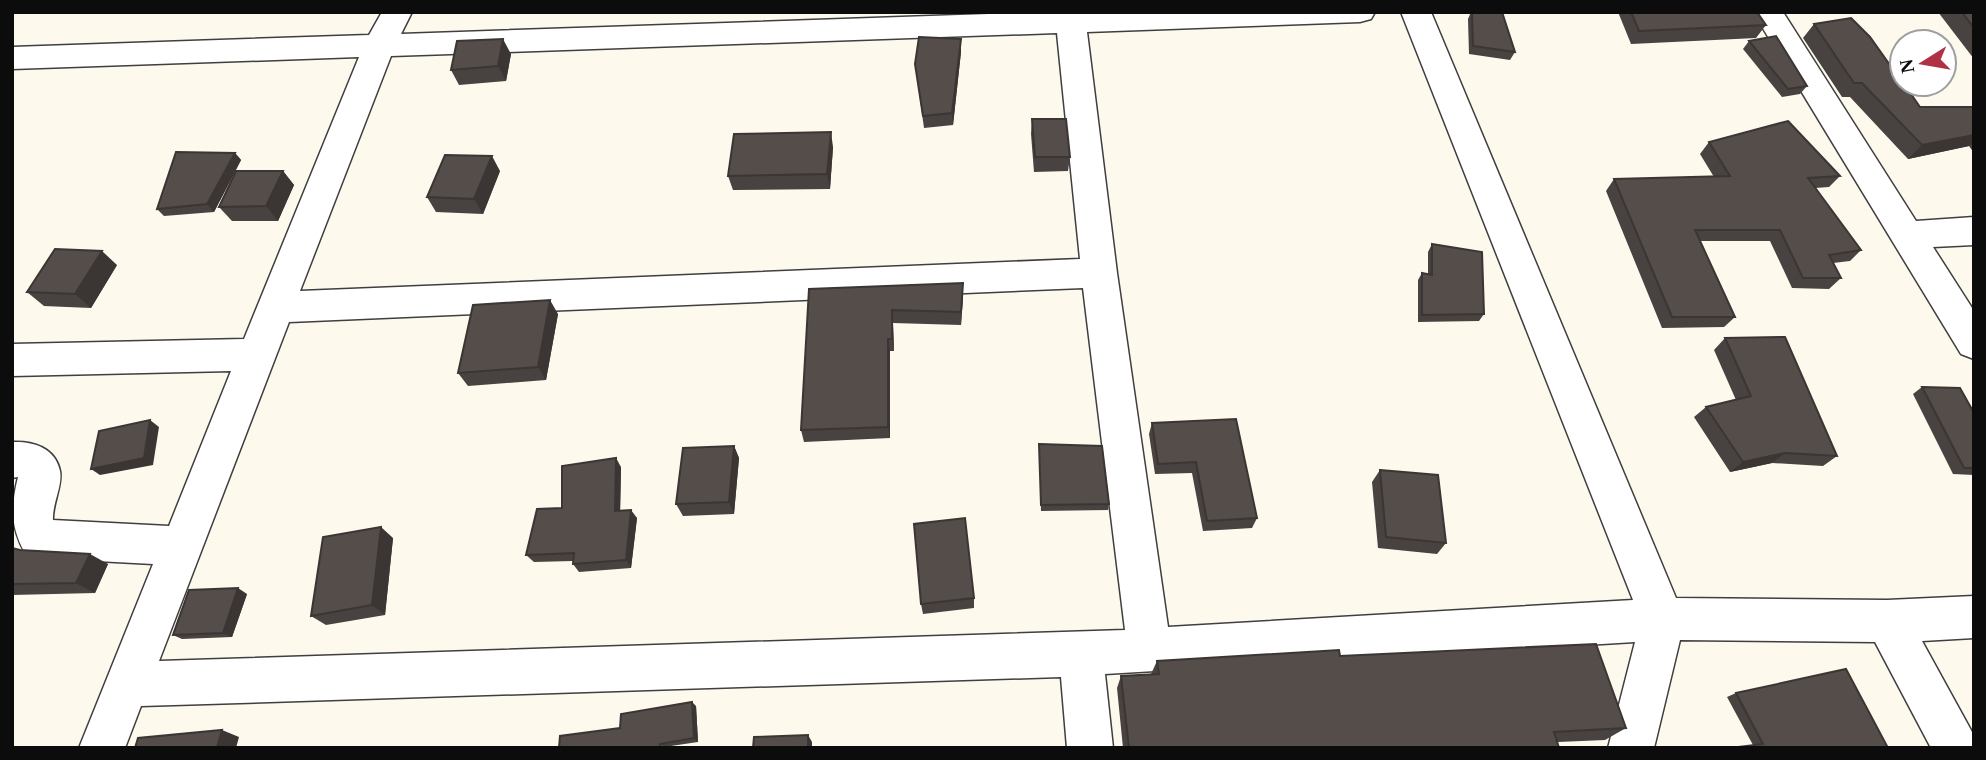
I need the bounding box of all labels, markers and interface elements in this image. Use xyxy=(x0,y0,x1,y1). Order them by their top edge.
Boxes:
north arrow xyxy=(1888,28,1958,98)
text: N xyxy=(1895,57,1918,75)

